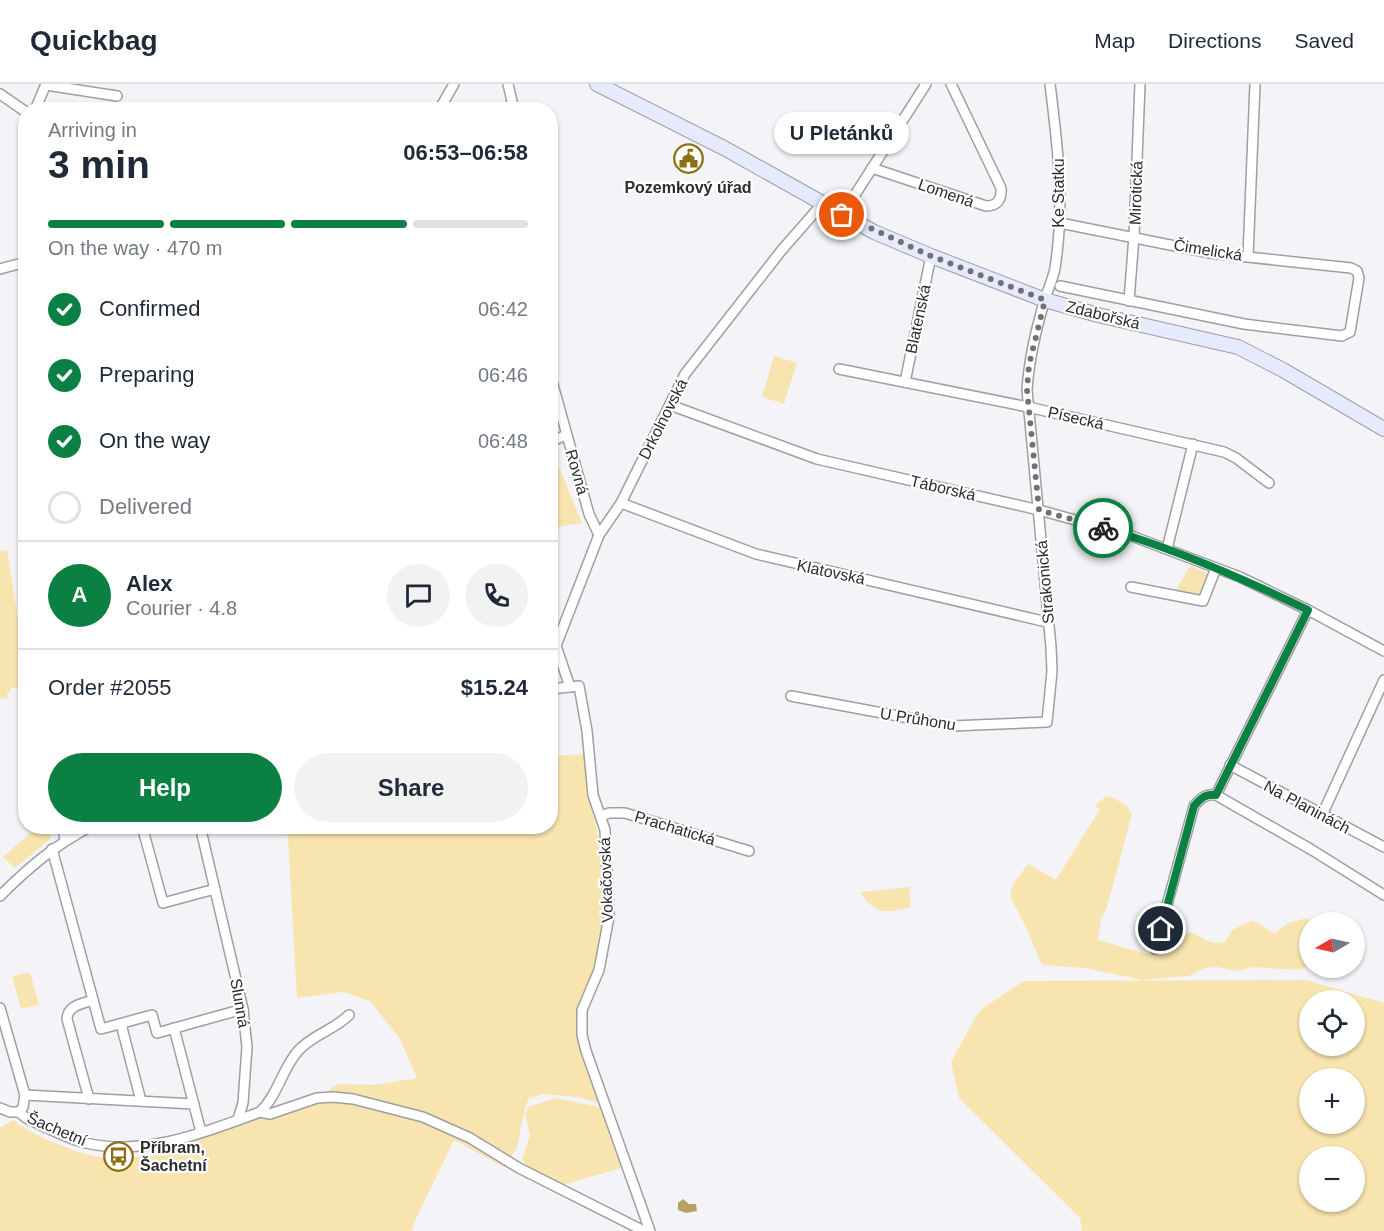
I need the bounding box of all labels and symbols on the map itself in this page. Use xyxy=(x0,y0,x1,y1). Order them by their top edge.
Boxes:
callout: U Pletánků xyxy=(774,113,910,155)
public building icon: Pozemkový úřad xyxy=(672,143,704,175)
street label: Ke Statku xyxy=(1050,158,1067,228)
street label: Mirotická xyxy=(1126,161,1146,225)
street label: Lomená xyxy=(916,176,976,210)
place label: Pozemkový úřad xyxy=(624,179,752,196)
pin xyxy=(816,189,867,240)
street label: Čimelická xyxy=(1172,235,1244,264)
street label: Blatenská xyxy=(902,283,934,355)
street label: Zdabořská xyxy=(1064,298,1142,332)
street label: Drkolnovská xyxy=(635,376,691,462)
street label: Písecká xyxy=(1046,403,1106,433)
street label: Rovná xyxy=(562,447,592,497)
street label: Táborská xyxy=(909,472,978,504)
courier xyxy=(1073,498,1133,558)
street label: Strakonická xyxy=(1033,540,1057,624)
street label: Klatovská xyxy=(795,556,867,588)
street label: U Průhonu xyxy=(879,705,957,733)
street label: Na Planinách xyxy=(1261,777,1353,837)
street label: Prachatická xyxy=(633,808,718,848)
street label: Vokačovská xyxy=(596,837,616,923)
pin xyxy=(1135,903,1186,954)
north arrow xyxy=(1299,912,1365,978)
street label: Slunná xyxy=(227,977,253,1029)
street label: Šachetní xyxy=(25,1108,90,1149)
place label: Příbram, Šachetní xyxy=(140,1139,207,1174)
bus stop icon: Příbram, Šachetní xyxy=(103,1140,135,1172)

